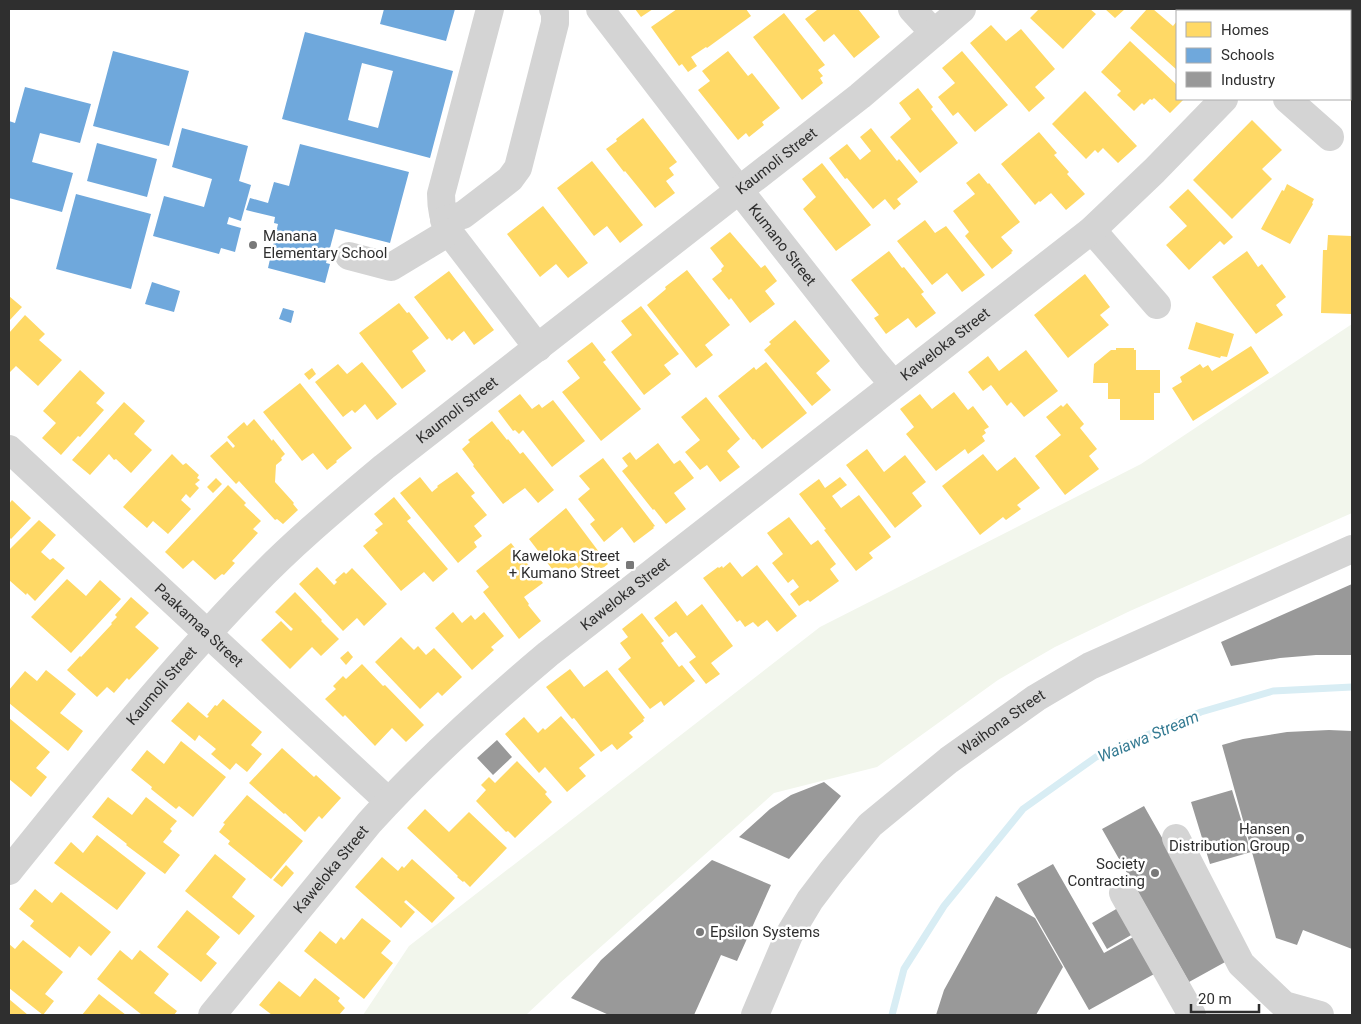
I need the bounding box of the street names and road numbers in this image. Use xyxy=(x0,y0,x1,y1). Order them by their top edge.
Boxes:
street label: Kaumoli Street xyxy=(732,124,821,198)
street label: Kumano Street xyxy=(744,200,820,289)
street label: Kaweloka Street xyxy=(897,304,993,385)
street label: Kaumoli Street xyxy=(413,373,501,447)
street label: Kaweloka Street xyxy=(577,554,673,634)
street label: Paakamaa Street xyxy=(151,580,247,671)
street label: Kaumoli Street xyxy=(123,643,201,729)
street label: Waihona Street xyxy=(955,686,1048,759)
street label: Kaweloka Street xyxy=(290,822,372,917)

